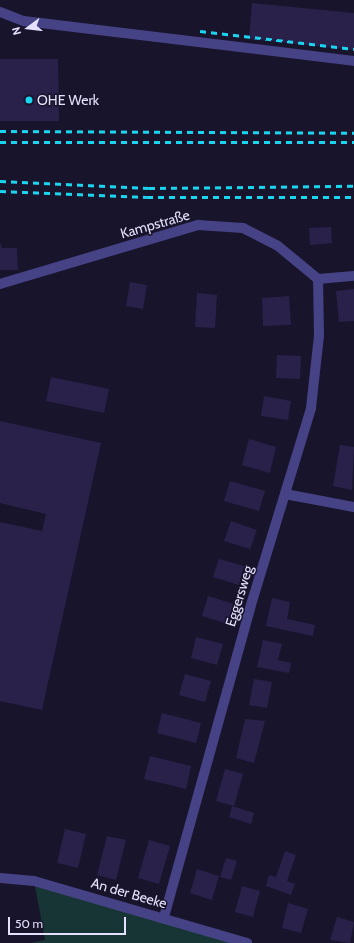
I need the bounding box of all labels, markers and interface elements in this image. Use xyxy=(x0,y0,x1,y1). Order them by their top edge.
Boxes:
north arrow xyxy=(8,8,48,48)
text: N xyxy=(9,26,24,37)
place label: OHE Werk xyxy=(37,92,99,108)
marker: OHE Werk xyxy=(24,95,34,105)
street label: Kampstraße xyxy=(118,206,192,242)
street label: Eggersweg xyxy=(222,563,256,629)
street label: An der Beeke xyxy=(89,874,169,912)
scale bar xyxy=(10,909,128,935)
text: 50 m xyxy=(15,916,43,931)

